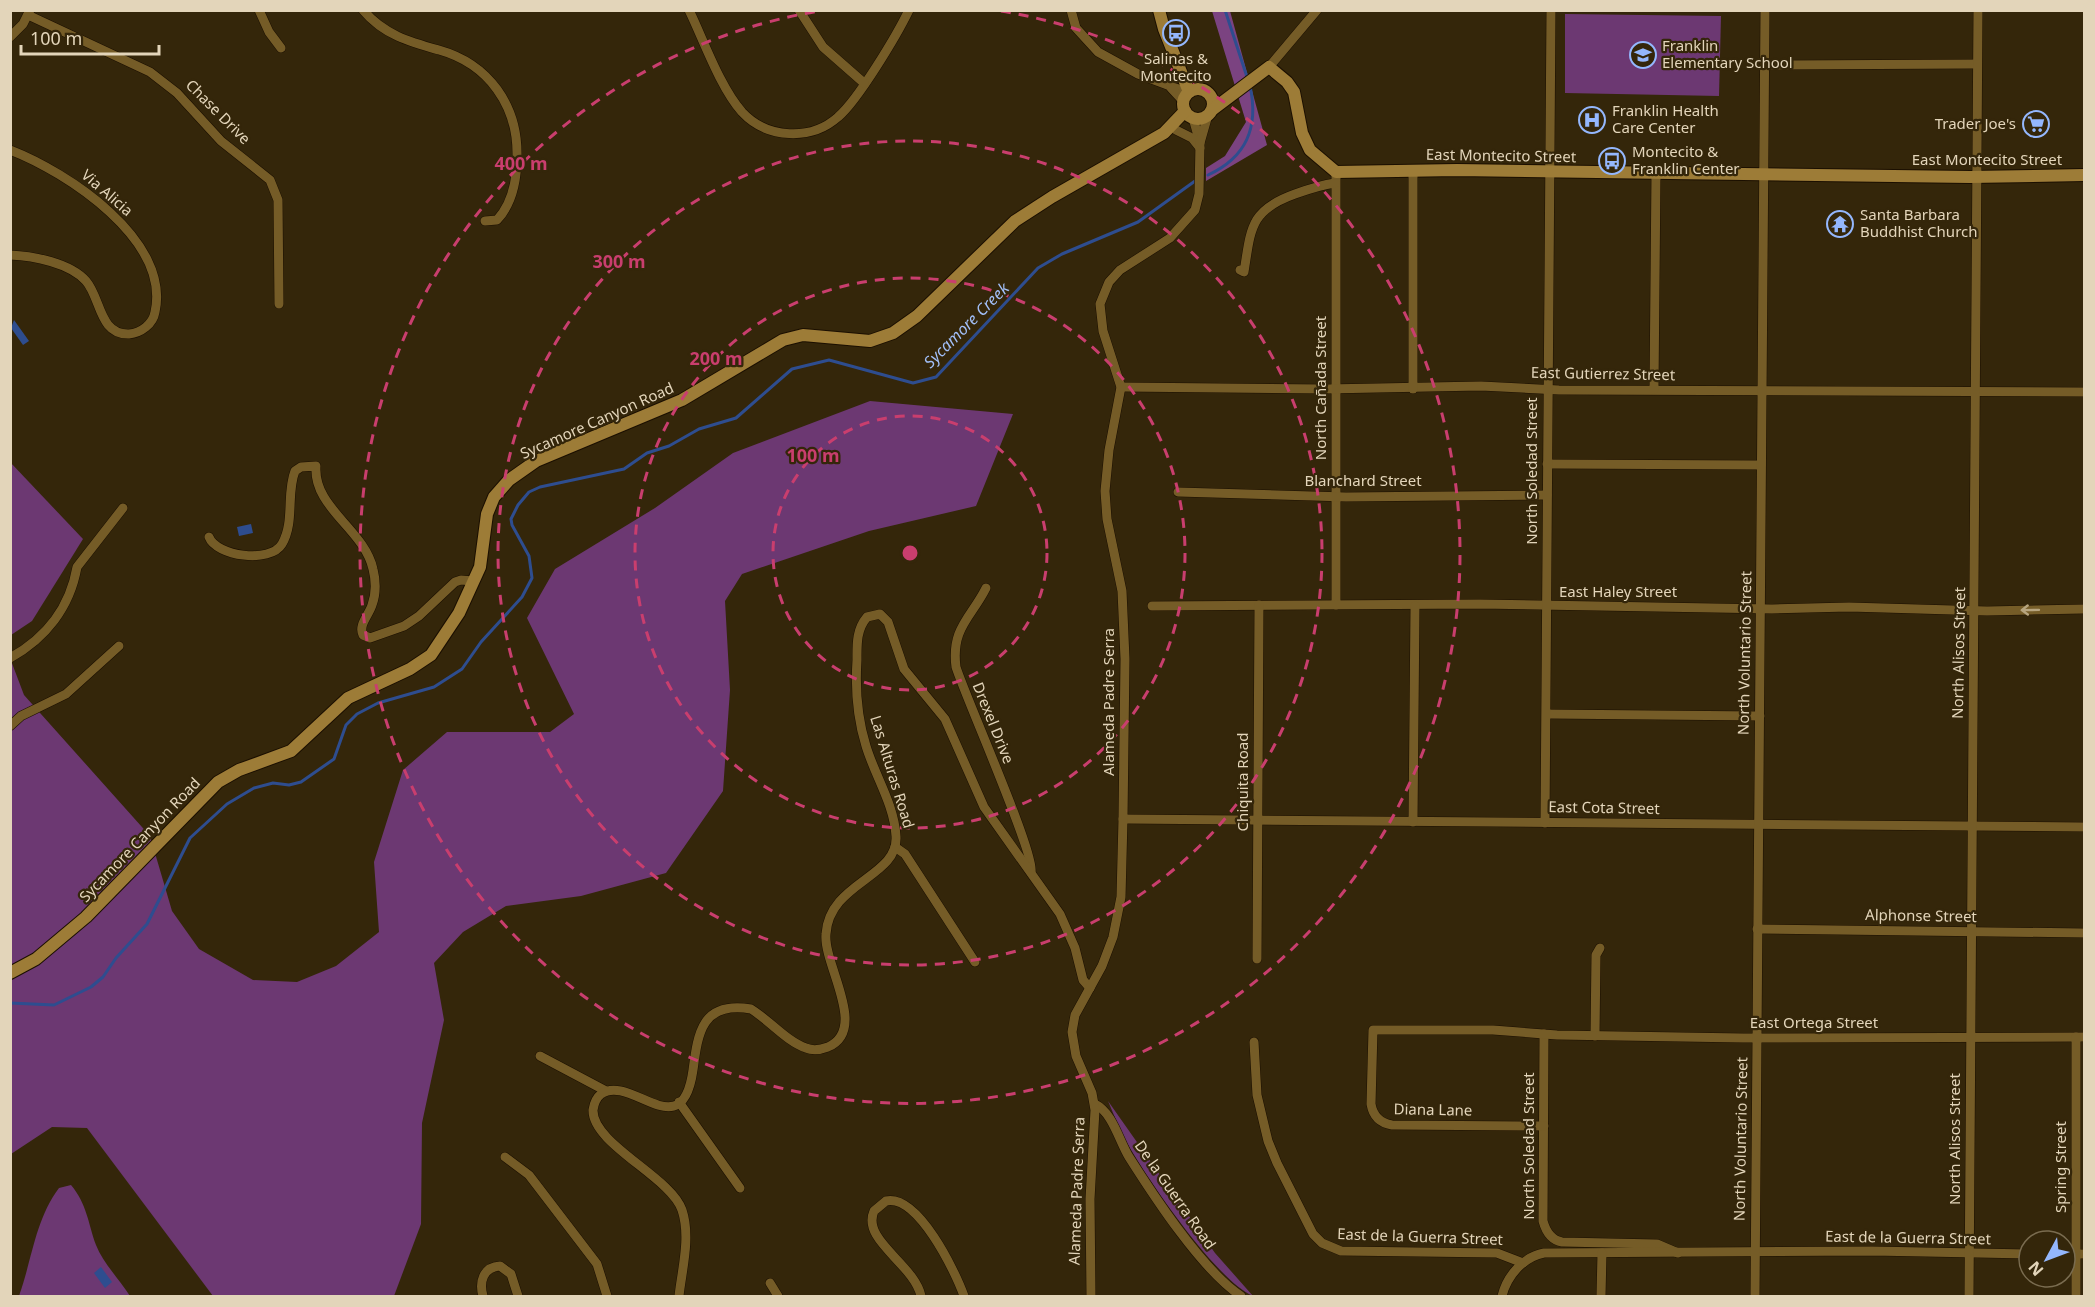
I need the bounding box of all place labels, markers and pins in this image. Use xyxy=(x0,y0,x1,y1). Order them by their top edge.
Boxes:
bus stop icon: Salinas & Montecito xyxy=(1161,18,1191,48)
place label: Franklin Elementary School xyxy=(1662,35,1793,72)
school or university icon: Franklin Elementary School xyxy=(1628,40,1658,70)
place label: Salinas & Montecito xyxy=(1140,48,1212,85)
place label: Franklin Health Care Center xyxy=(1612,100,1719,137)
hospital icon: Franklin Health Care Center xyxy=(1577,105,1607,135)
supermarket icon: Trader Joe's xyxy=(2021,109,2051,139)
place label: Trader Joe's xyxy=(1935,113,2016,133)
place label: Montecito & Franklin Center xyxy=(1632,141,1740,178)
bus stop icon: Montecito & Franklin Center xyxy=(1597,146,1627,176)
place label: Santa Barbara Buddhist Church xyxy=(1860,204,1978,241)
temple icon: Santa Barbara Buddhist Church xyxy=(1825,209,1855,239)
centre of rings xyxy=(900,543,920,563)

